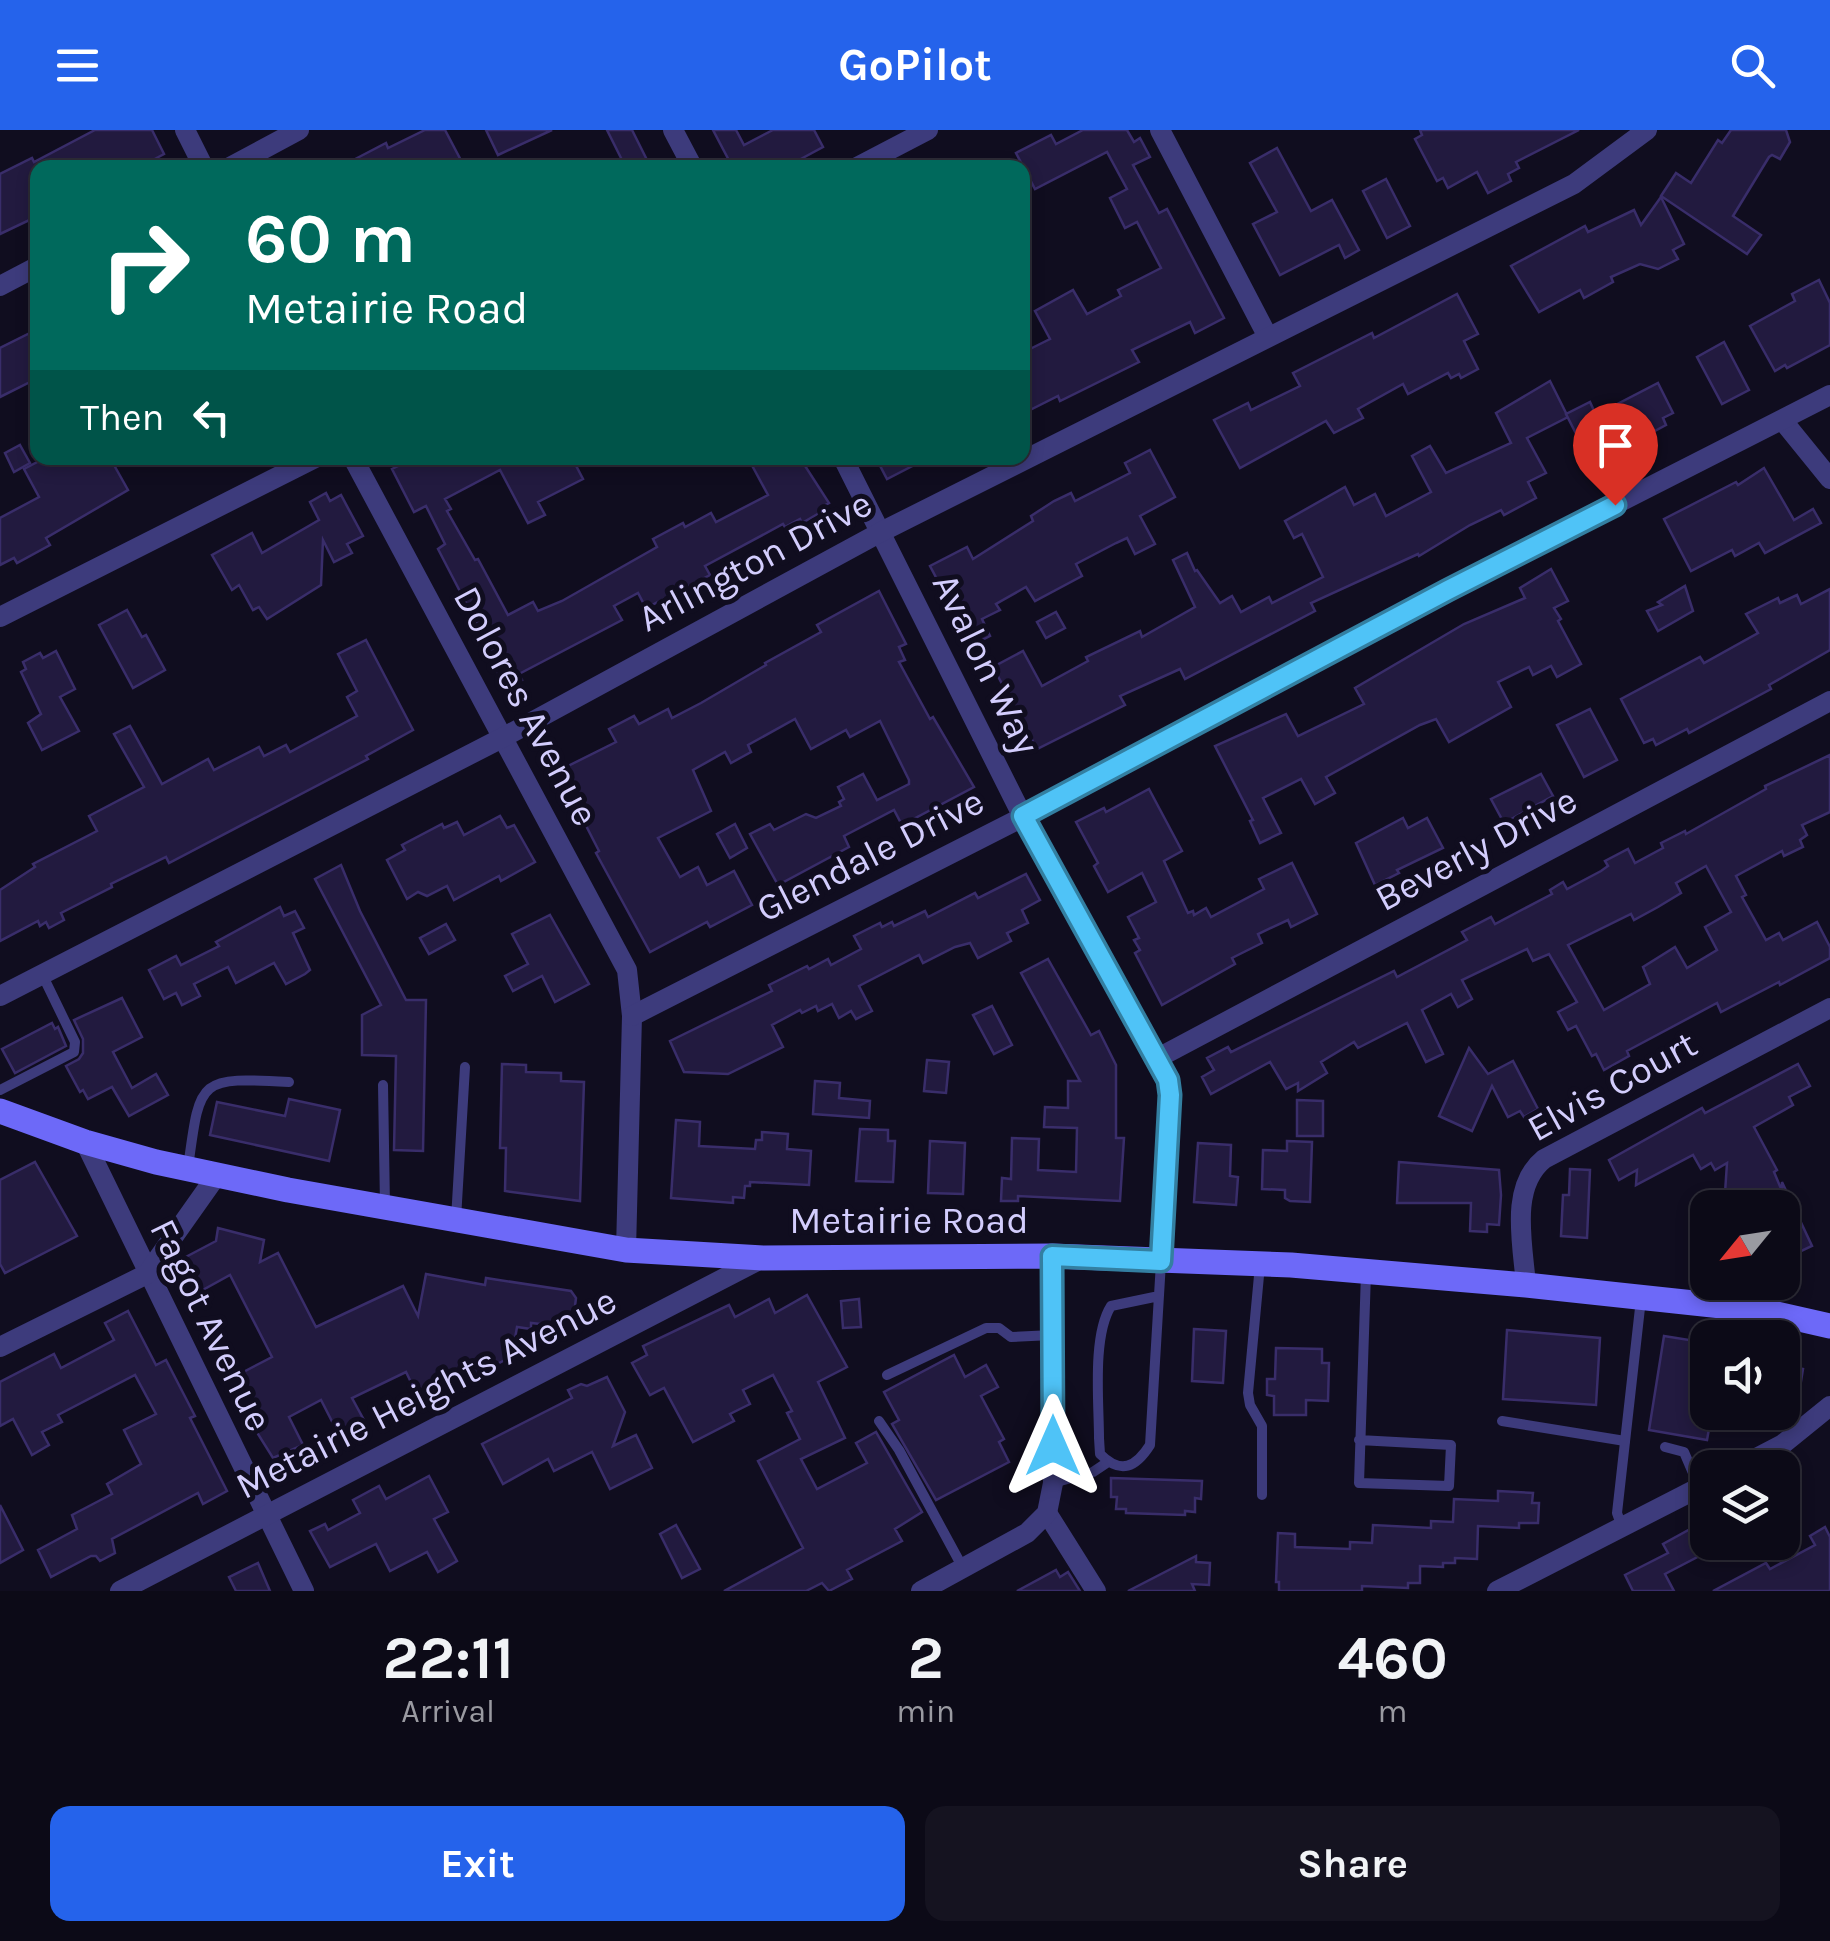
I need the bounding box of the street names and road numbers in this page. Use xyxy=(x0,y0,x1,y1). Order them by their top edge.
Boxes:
street label: Arlington Drive xyxy=(631,481,879,641)
street label: Avalon Way xyxy=(923,566,1049,762)
street label: Dolores Avenue xyxy=(444,579,608,833)
street label: Beverly Drive xyxy=(1368,777,1584,921)
street label: Glendale Drive xyxy=(749,778,991,932)
street label: Elvis Court xyxy=(1520,1021,1704,1151)
street label: Metairie Road xyxy=(789,1198,1029,1243)
street label: Fagot Avenue xyxy=(140,1212,282,1438)
street label: Metairie Heights Avenue xyxy=(228,1277,624,1509)

